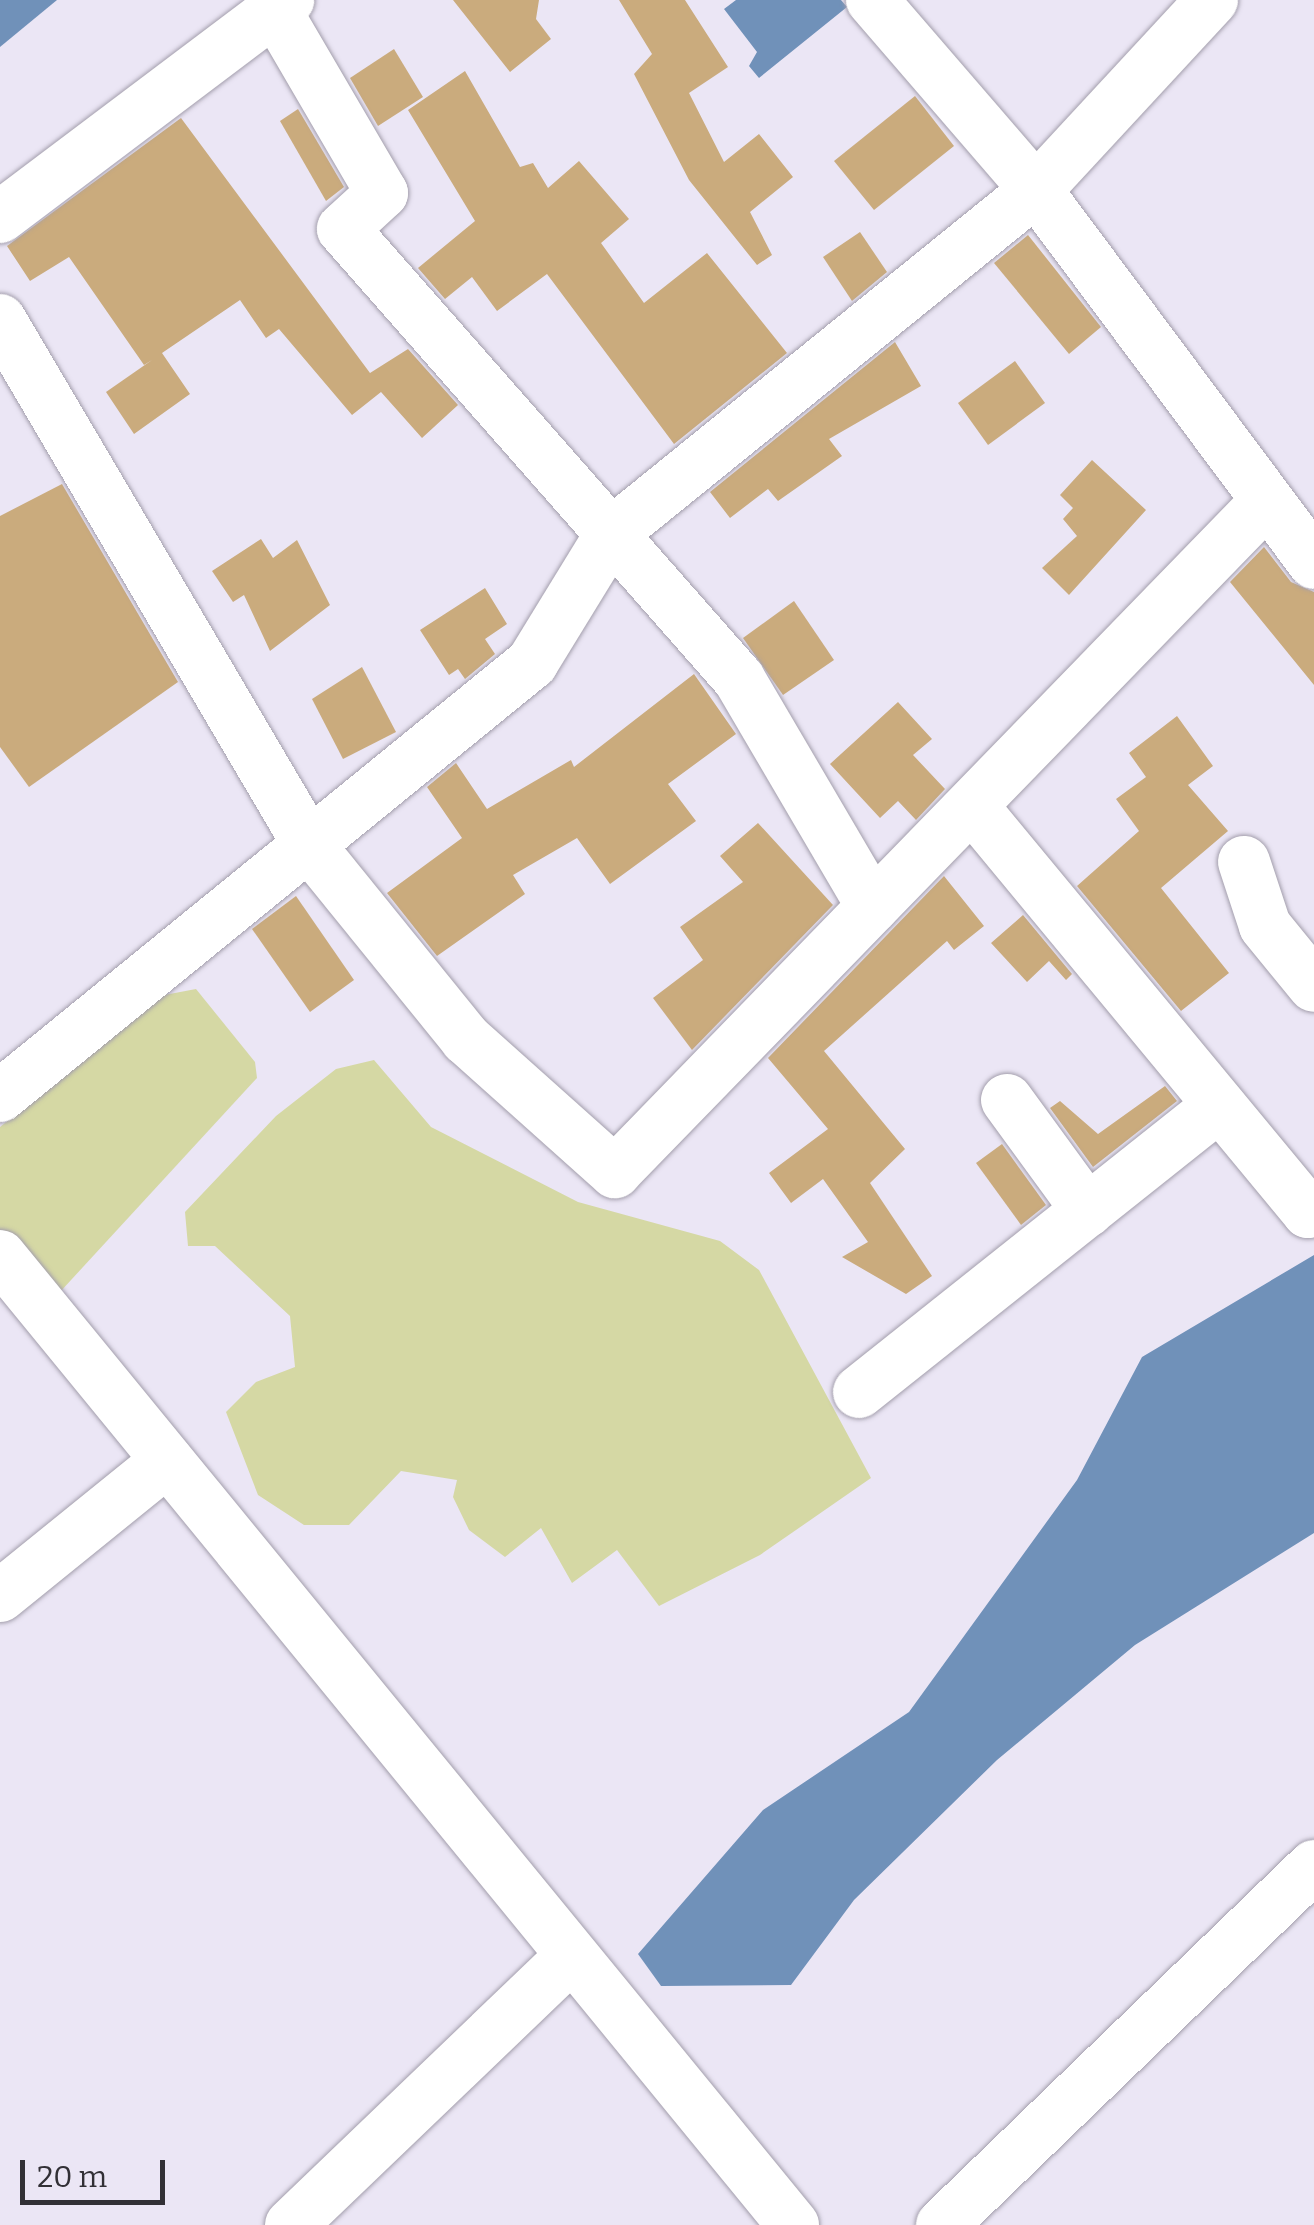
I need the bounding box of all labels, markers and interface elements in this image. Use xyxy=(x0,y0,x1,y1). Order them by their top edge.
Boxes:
scale bar xyxy=(25,2140,170,2202)
text: 20 m xyxy=(37,2159,107,2195)

